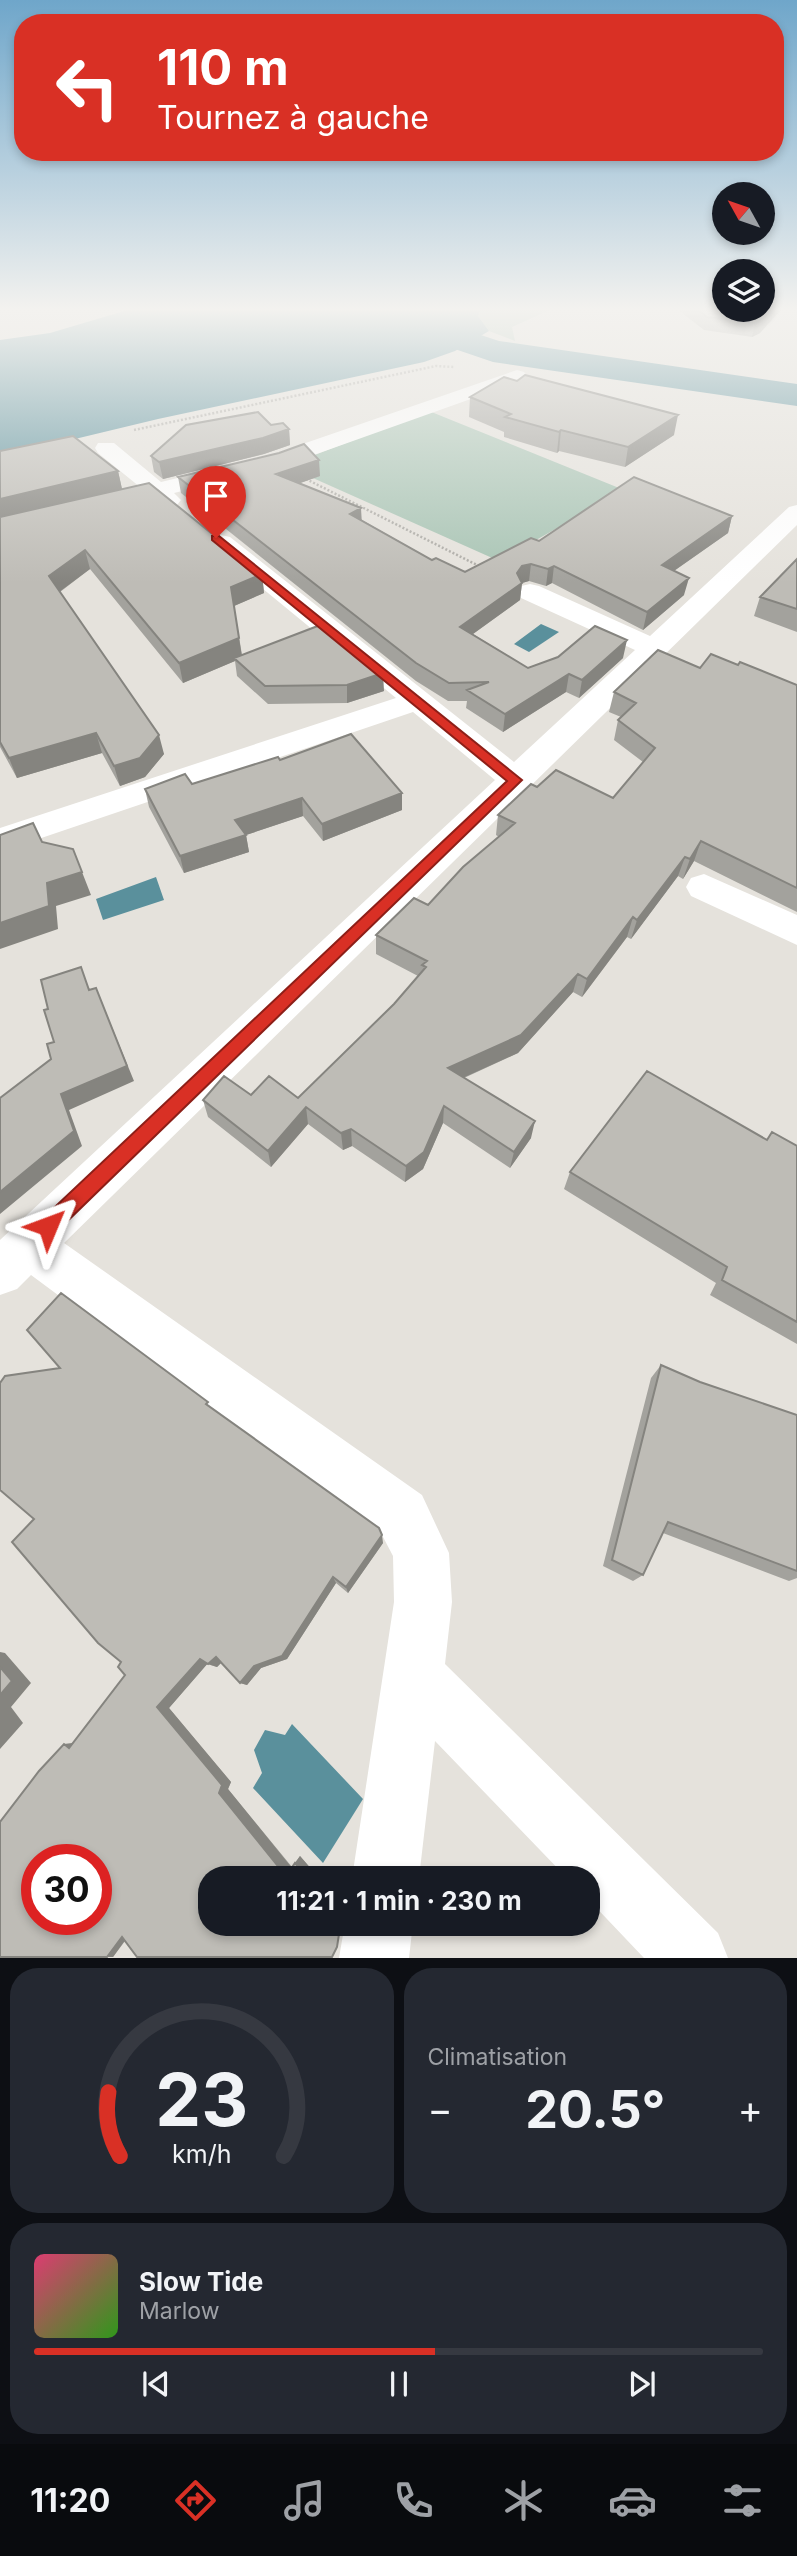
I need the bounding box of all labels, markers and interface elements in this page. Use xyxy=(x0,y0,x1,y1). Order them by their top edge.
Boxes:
text: 110 m xyxy=(157,38,289,97)
icon: left xyxy=(42,42,133,133)
text: Tournez à gauche xyxy=(157,98,429,137)
north arrow xyxy=(712,182,775,245)
map controls xyxy=(712,182,775,322)
button: layers xyxy=(712,259,775,322)
pin xyxy=(186,466,246,538)
icon: arrive xyxy=(197,477,235,515)
position arrow xyxy=(11,1189,85,1263)
speed limit sign: 30 xyxy=(21,1844,112,1935)
text: 11:21 · 1 min · 230 m xyxy=(276,1885,522,1916)
text: Climatisation xyxy=(428,2043,567,2071)
text: 23 xyxy=(155,2056,248,2145)
text: 20.5° xyxy=(525,2078,665,2141)
text: − xyxy=(428,2086,453,2132)
text: + xyxy=(738,2086,763,2132)
text: km/h xyxy=(172,2139,231,2169)
text: Slow Tide xyxy=(139,2266,263,2297)
text: Marlow xyxy=(139,2297,219,2325)
icon: previous xyxy=(137,2365,175,2403)
icon: pause xyxy=(380,2365,418,2403)
icon: next xyxy=(623,2365,661,2403)
icon: directions xyxy=(171,2476,220,2525)
icon: music xyxy=(280,2476,329,2525)
icon: phone xyxy=(389,2476,438,2525)
icon: climate xyxy=(499,2476,548,2525)
icon: car xyxy=(608,2476,657,2525)
icon: filters xyxy=(718,2476,767,2525)
text: 11:20 xyxy=(30,2481,110,2520)

